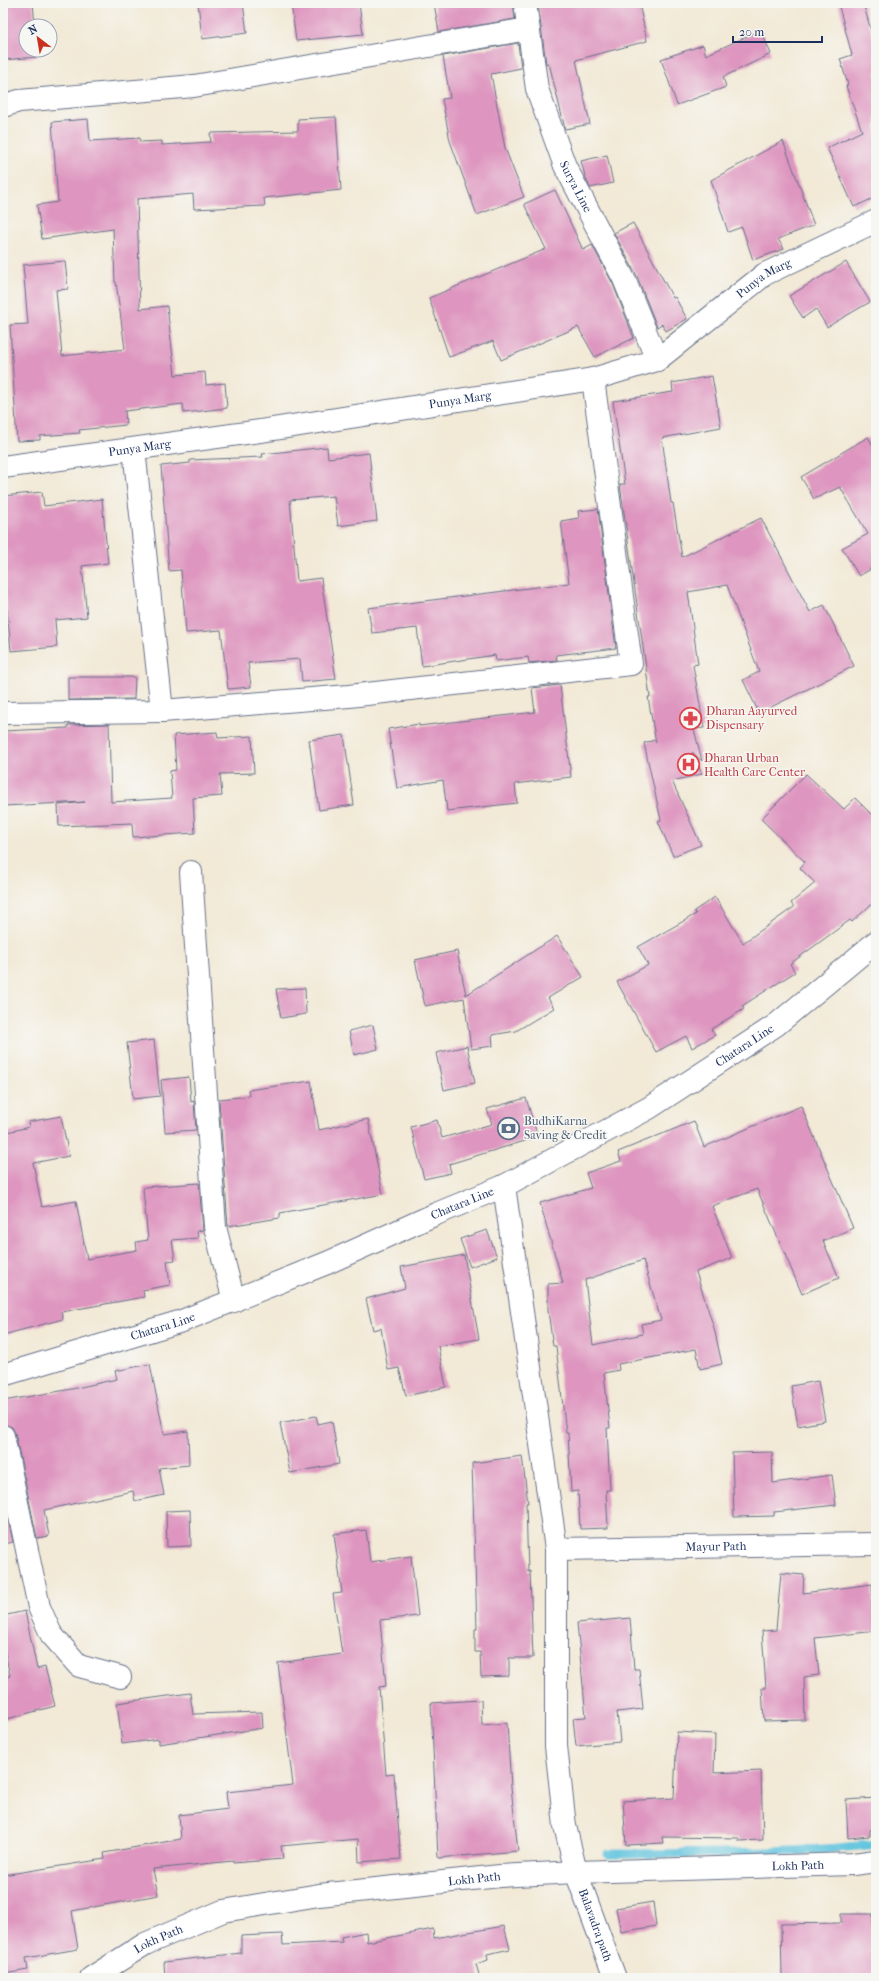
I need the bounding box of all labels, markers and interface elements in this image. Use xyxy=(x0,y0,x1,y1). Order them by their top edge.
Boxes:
north arrow xyxy=(18,18,58,58)
scale bar xyxy=(733,18,822,44)
text: N xyxy=(26,22,41,38)
text: 20 m xyxy=(739,25,764,39)
street label: Surya Line xyxy=(557,159,595,215)
street label: Punya Marg xyxy=(733,255,794,301)
street label: Punya Marg xyxy=(428,388,493,412)
street label: Punya Marg xyxy=(107,436,172,459)
place label: Dharan Aayurved Dispensary xyxy=(706,704,798,732)
pharmacy icon: Dharan Aayurved Dispensary xyxy=(677,705,703,731)
place label: Dharan Urban Health Care Center xyxy=(704,751,806,779)
hospital icon: Dharan Urban Health Care Center xyxy=(676,752,702,778)
street label: Chatara Line xyxy=(713,1021,777,1070)
place label: BudhiKarna Saving & Credit xyxy=(524,1114,607,1142)
bank icon: BudhiKarna Saving & Credit xyxy=(495,1115,521,1141)
street label: Chatara Line xyxy=(428,1184,496,1223)
street label: Chatara Line xyxy=(129,1309,197,1343)
street label: Mayur Path xyxy=(685,1539,747,1554)
street label: Lokh Path xyxy=(772,1858,825,1873)
street label: Lokh Path xyxy=(447,1869,501,1888)
street label: Balavadra path xyxy=(576,1887,615,1964)
street label: Lokh Path xyxy=(131,1922,185,1956)

